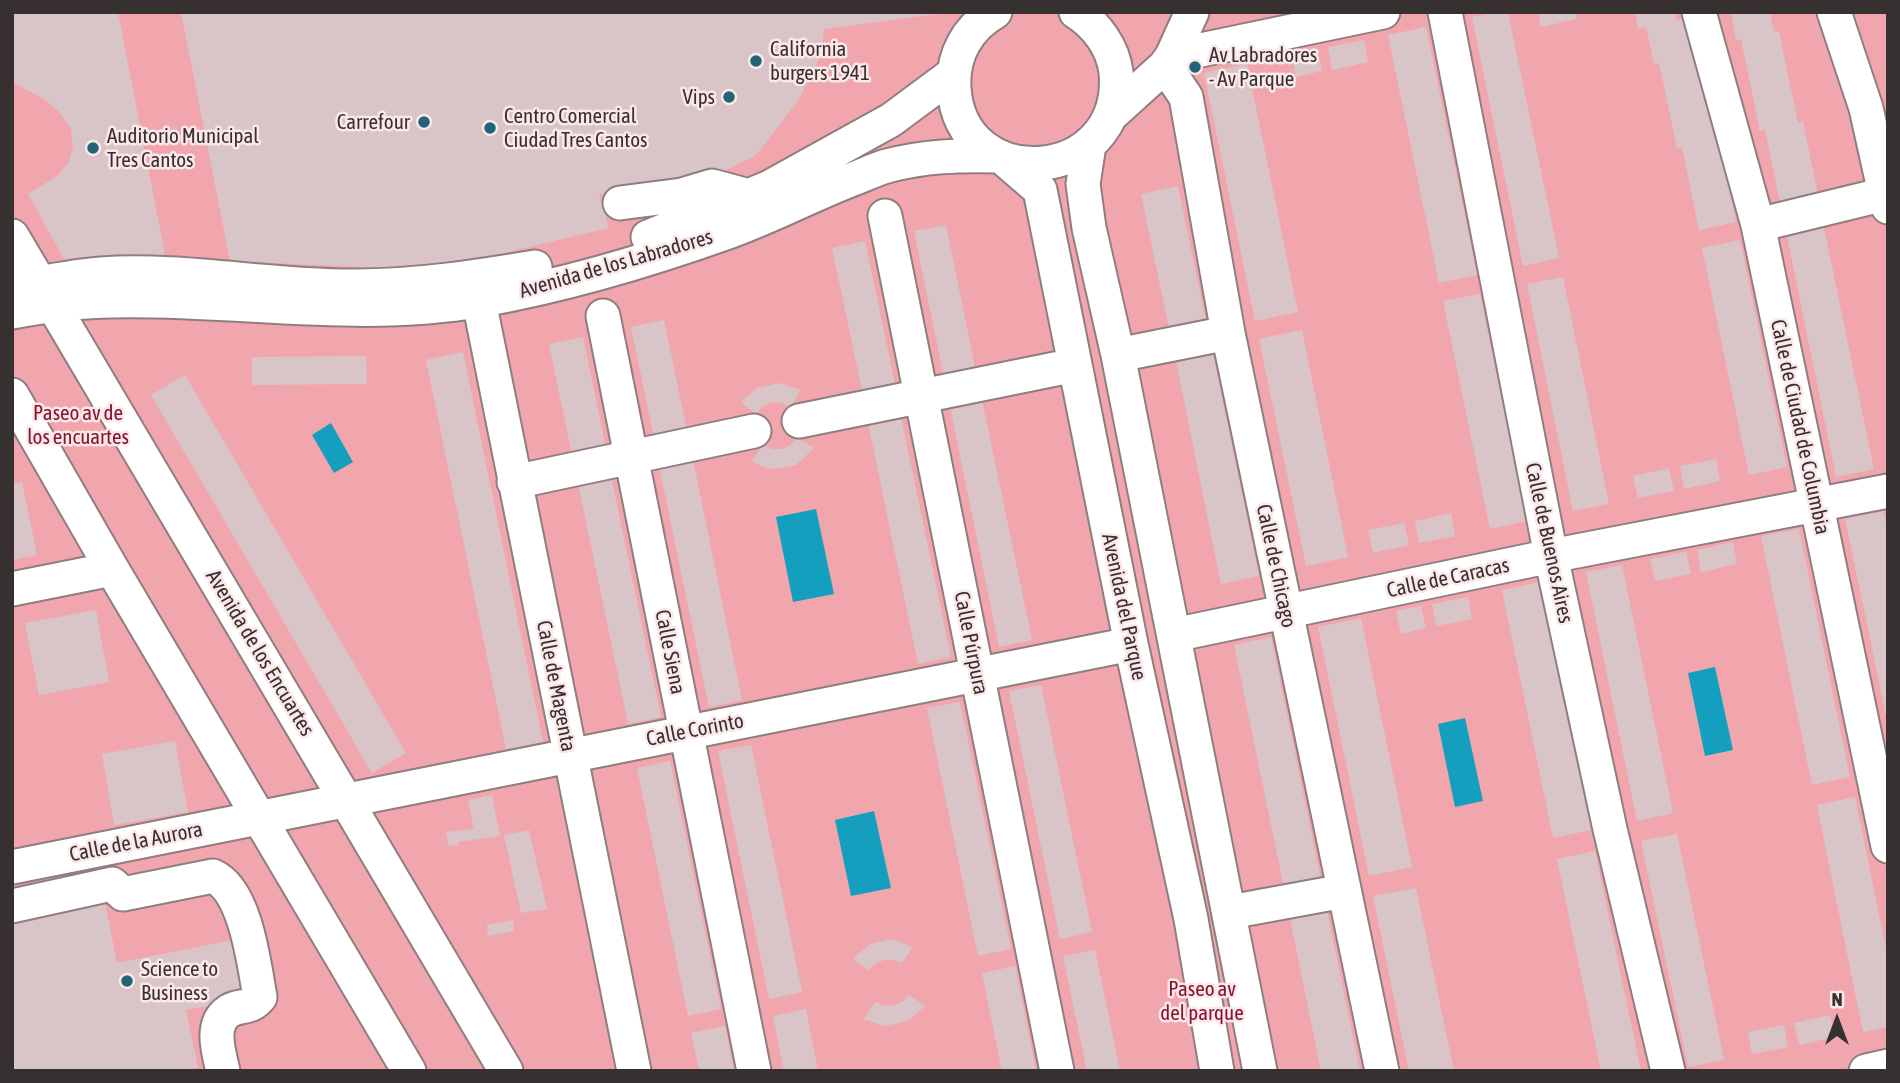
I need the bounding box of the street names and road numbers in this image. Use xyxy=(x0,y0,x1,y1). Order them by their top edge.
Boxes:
street label: Avenida de los Labradores xyxy=(516,224,716,304)
street label: Calle de Ciudad de Columbia xyxy=(1765,317,1835,537)
street label: Calle de Buenos Aires xyxy=(1520,461,1578,625)
street label: Calle de Chicago xyxy=(1251,502,1301,630)
street label: Avenida del Parque xyxy=(1096,531,1152,683)
street label: Calle de Caracas xyxy=(1384,553,1512,603)
street label: Avenida de los Encuartes xyxy=(200,565,320,741)
street label: Calle Púrpura xyxy=(949,589,993,697)
street label: Calle Siena xyxy=(649,608,691,696)
street label: Calle de Magenta xyxy=(531,618,581,754)
street label: Calle Corinto xyxy=(644,708,746,752)
street label: Calle de la Aurora xyxy=(67,817,205,867)

